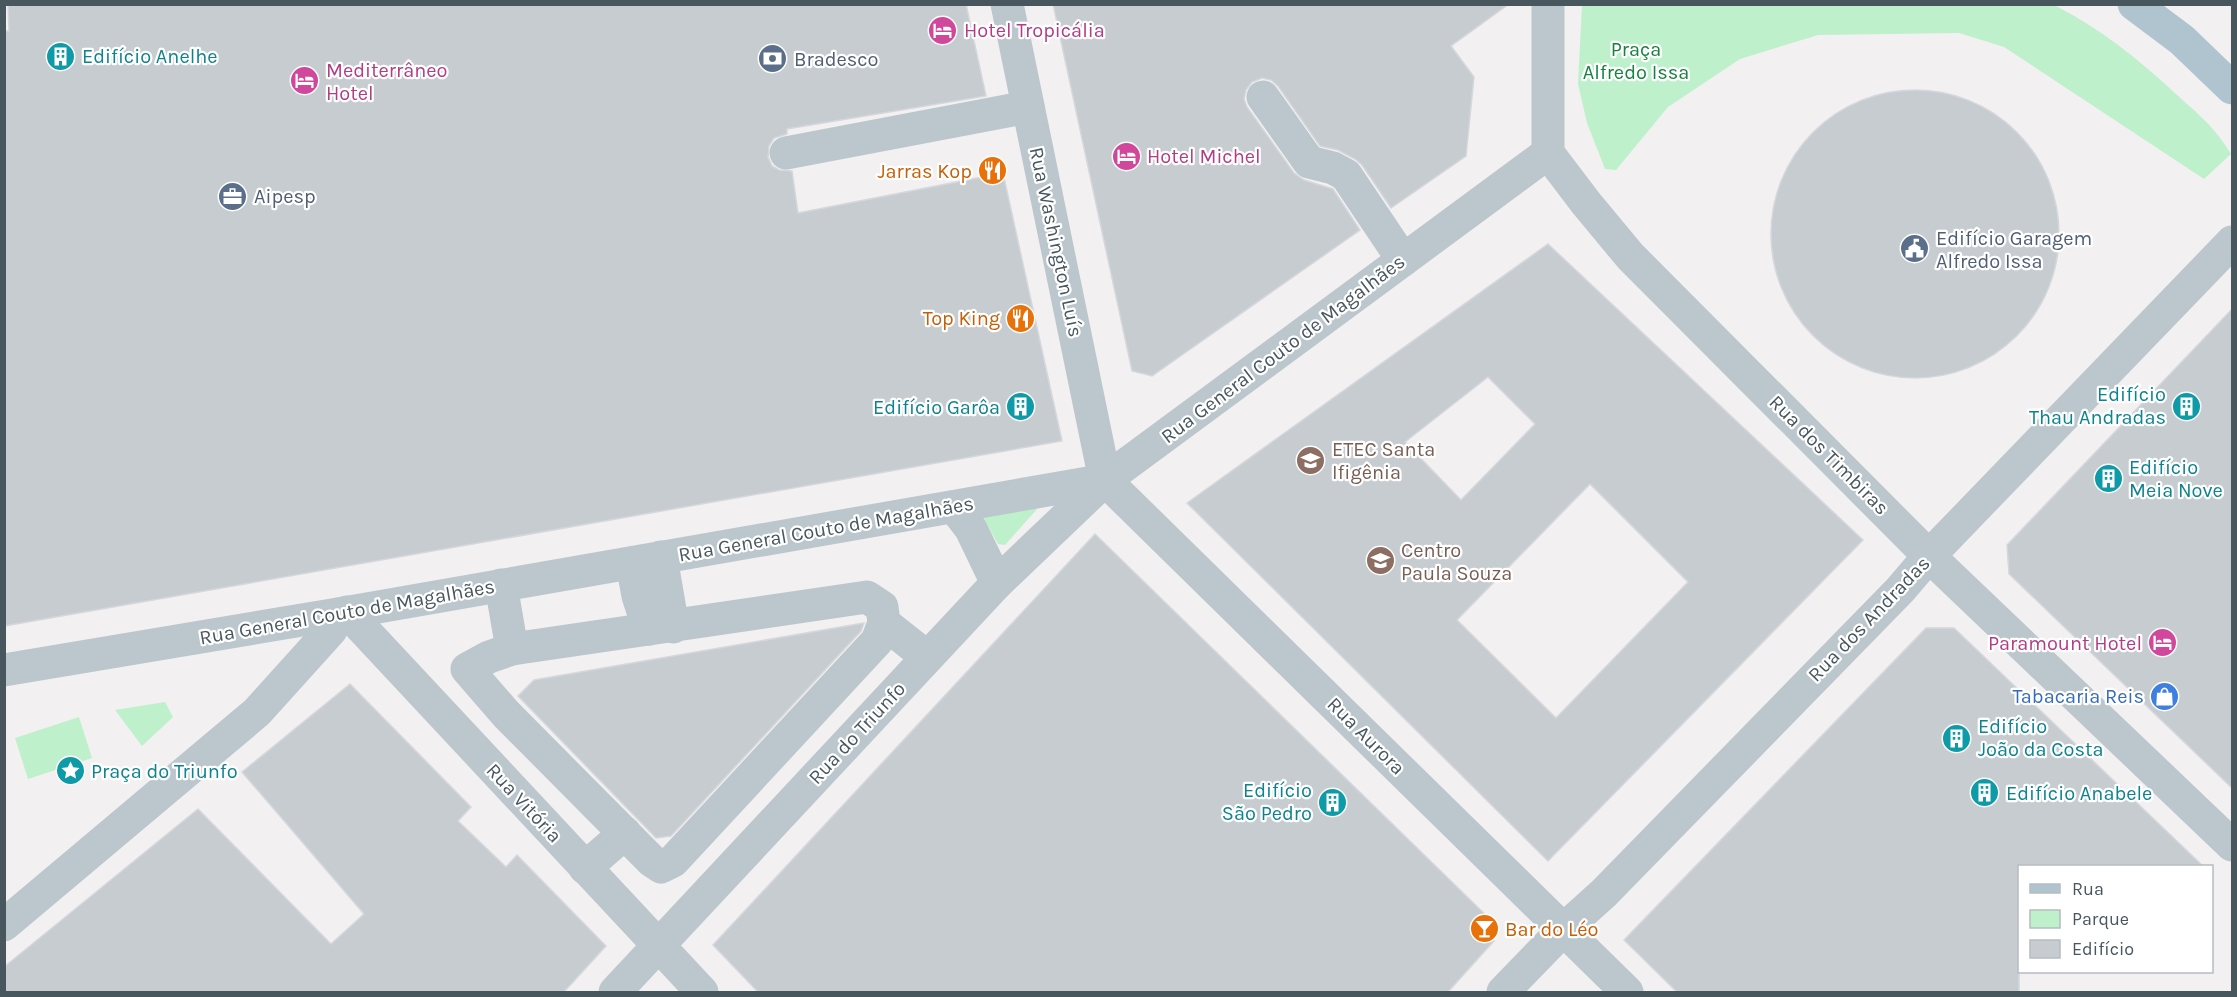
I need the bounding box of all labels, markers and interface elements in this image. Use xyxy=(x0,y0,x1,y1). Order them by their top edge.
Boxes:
hotel icon: Hotel Tropicália xyxy=(927,14,959,46)
place label: Hotel Tropicália xyxy=(964,19,1105,42)
park label: Praça Alfredo Issa xyxy=(1583,38,1689,84)
building icon: Edifício Anelhe xyxy=(45,40,77,72)
bank icon: Bradesco xyxy=(757,43,789,75)
place label: Edifício Anelhe xyxy=(82,45,218,68)
place label: Bradesco xyxy=(794,48,879,71)
place label: Mediterrâneo Hotel xyxy=(326,59,448,105)
hotel icon: Mediterrâneo Hotel xyxy=(289,65,321,97)
hotel icon: Hotel Michel xyxy=(1110,140,1142,172)
street label: Rua Washington Luís xyxy=(1025,145,1087,339)
place label: Hotel Michel xyxy=(1147,145,1261,168)
restaurant icon: Jarras Kop xyxy=(977,155,1009,187)
place label: Jarras Kop xyxy=(877,160,972,183)
office icon: Aipesp xyxy=(217,180,249,212)
place label: Aipesp xyxy=(254,185,316,208)
place label: Edifício Garagem Alfredo Issa xyxy=(1936,227,2092,273)
public building icon: Edifício Garagem Alfredo Issa xyxy=(1899,233,1931,265)
street label: Rua General Couto de Magalhães xyxy=(1157,250,1409,448)
restaurant icon: Top King xyxy=(1005,302,1037,334)
place label: Top King xyxy=(923,307,1000,330)
place label: Edifício Thau Andradas xyxy=(2029,383,2166,429)
building icon: Edifício Thau Andradas xyxy=(2171,390,2203,422)
building icon: Edifício Garôa xyxy=(1005,391,1037,423)
street label: Rua dos Timbiras xyxy=(1765,391,1893,519)
place label: Edifício Garôa xyxy=(873,396,1000,419)
place label: ETEC Santa Ifigênia xyxy=(1332,438,1435,484)
school or university icon: ETEC Santa Ifigênia xyxy=(1295,445,1327,477)
place label: Edifício Meia Nove xyxy=(2129,456,2223,502)
building icon: Edifício Meia Nove xyxy=(2092,463,2124,495)
street label: Rua General Couto de Magalhães xyxy=(677,492,975,566)
place label: Centro Paula Souza xyxy=(1401,539,1512,585)
school or university icon: Centro Paula Souza xyxy=(1364,545,1396,577)
street label: Rua dos Andradas xyxy=(1803,552,1935,686)
street label: Rua General Couto de Magalhães xyxy=(198,575,496,649)
hotel icon: Paramount Hotel xyxy=(2147,627,2179,659)
place label: Paramount Hotel xyxy=(1988,632,2142,655)
street label: Rua do Triunfo xyxy=(804,677,910,789)
shop icon: Tabacaria Reis xyxy=(2149,680,2181,712)
place label: Tabacaria Reis xyxy=(2013,685,2144,708)
street label: Rua Aurora xyxy=(1322,692,1410,780)
place label: Edifício João da Costa xyxy=(1978,715,2104,761)
building icon: Edifício João da Costa xyxy=(1941,722,1973,754)
place icon: Praça do Triunfo xyxy=(54,755,86,787)
street label: Rua Vitória xyxy=(481,759,567,847)
place label: Praça do Triunfo xyxy=(91,760,238,783)
building icon: Edifício Anabele xyxy=(1969,777,2001,809)
place label: Edifício São Pedro xyxy=(1222,779,1312,825)
place label: Edifício Anabele xyxy=(2006,782,2152,805)
building icon: Edifício São Pedro xyxy=(1317,786,1349,818)
legend xyxy=(2018,865,2213,973)
text: Rua xyxy=(2072,878,2104,900)
text: Parque xyxy=(2072,908,2129,930)
bar icon: Bar do Léo xyxy=(1468,913,1500,945)
place label: Bar do Léo xyxy=(1505,918,1599,941)
text: Edifício xyxy=(2072,938,2134,960)

